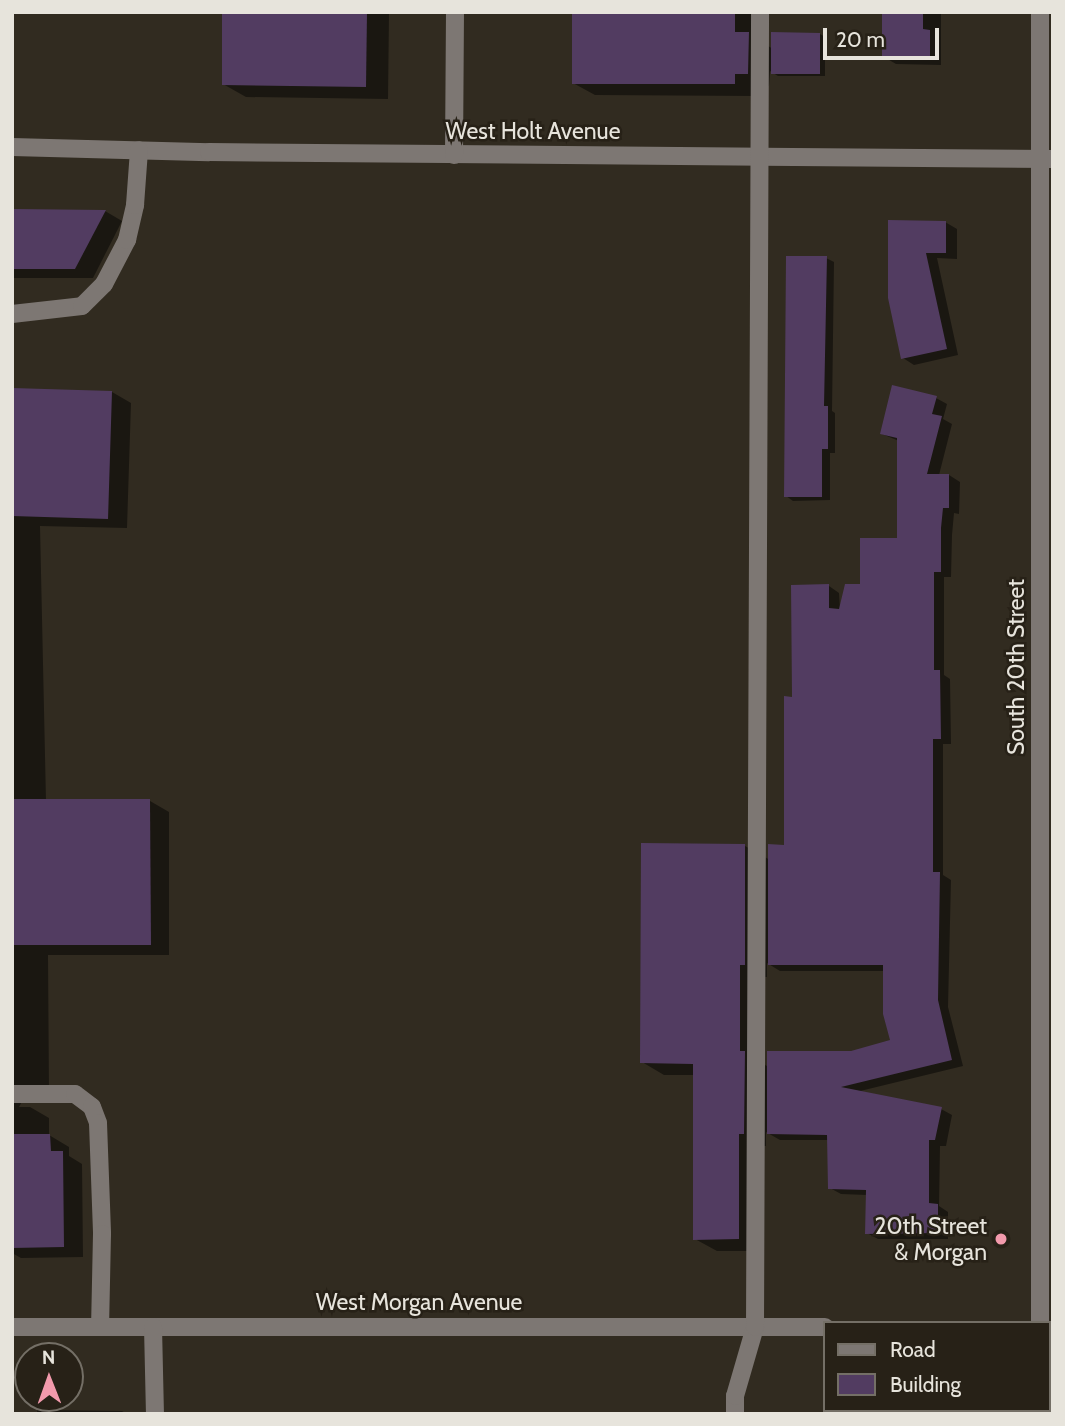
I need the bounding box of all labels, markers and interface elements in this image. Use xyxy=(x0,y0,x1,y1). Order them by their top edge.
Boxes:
scale bar xyxy=(827,14,942,58)
text: 20 m xyxy=(836,27,885,52)
street label: West Holt Avenue xyxy=(446,117,620,145)
street label: South 20th Street xyxy=(1002,579,1030,755)
place label: 20th Street & Morgan xyxy=(874,1212,987,1266)
marker: 20th Street & Morgan xyxy=(993,1231,1009,1247)
street label: West Morgan Avenue xyxy=(316,1288,522,1316)
legend xyxy=(824,1321,1051,1412)
text: Road xyxy=(890,1337,936,1362)
north arrow xyxy=(14,1342,84,1412)
text: N xyxy=(42,1346,56,1369)
text: Building xyxy=(890,1372,961,1397)

